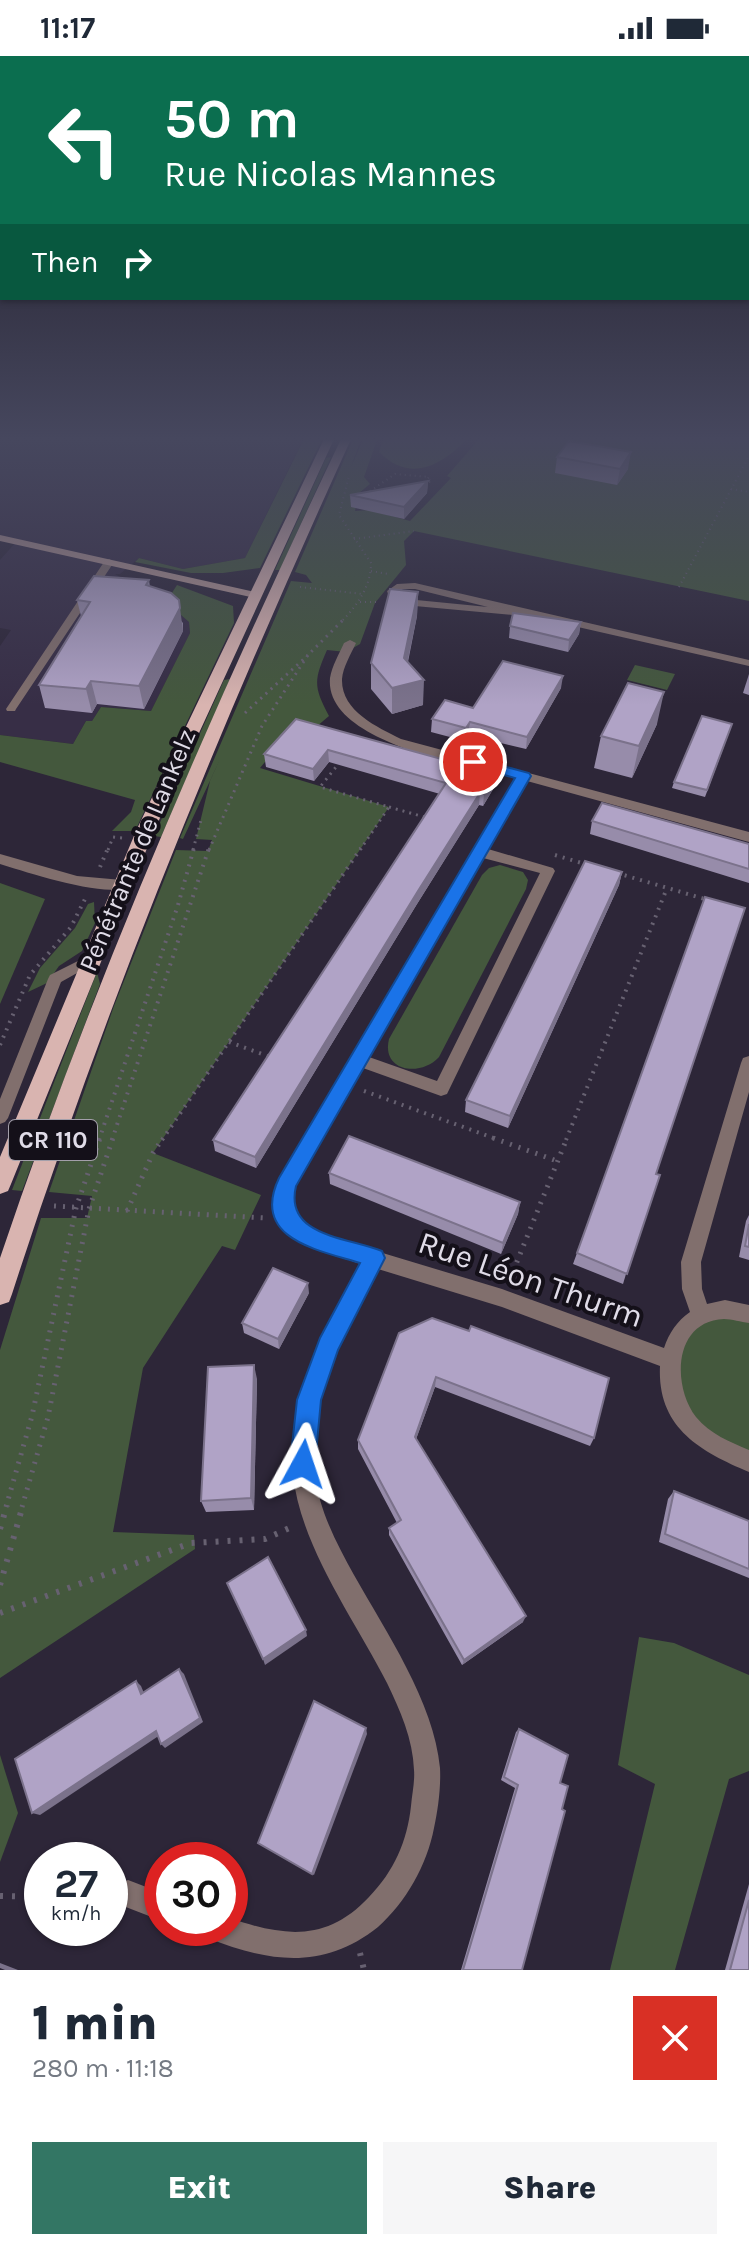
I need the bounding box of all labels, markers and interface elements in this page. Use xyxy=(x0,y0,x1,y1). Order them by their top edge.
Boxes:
text: 11:17 xyxy=(40,10,95,46)
text: 50 m xyxy=(164,86,299,151)
icon: left xyxy=(32,88,136,192)
text: Rue Nicolas Mannes xyxy=(164,153,497,195)
icon: right xyxy=(115,240,159,284)
text: Then xyxy=(32,244,99,280)
street label: Pénétrante de Lankelz xyxy=(72,724,203,976)
pin xyxy=(439,728,507,796)
icon: arrive xyxy=(451,740,495,784)
road number: CR 110 xyxy=(9,1120,97,1160)
street label: Rue Léon Thurm xyxy=(414,1224,648,1335)
position arrow xyxy=(261,1422,345,1506)
speed limit sign: 30 xyxy=(144,1842,248,1946)
text: 27 xyxy=(54,1860,98,1907)
text: km/h xyxy=(51,1902,101,1925)
text: 1 min xyxy=(32,1995,158,2051)
button: close xyxy=(633,1996,717,2080)
text: 280 m · 11:18 xyxy=(32,2053,174,2084)
button: Exit xyxy=(32,2142,367,2234)
button: Share xyxy=(383,2142,717,2234)

